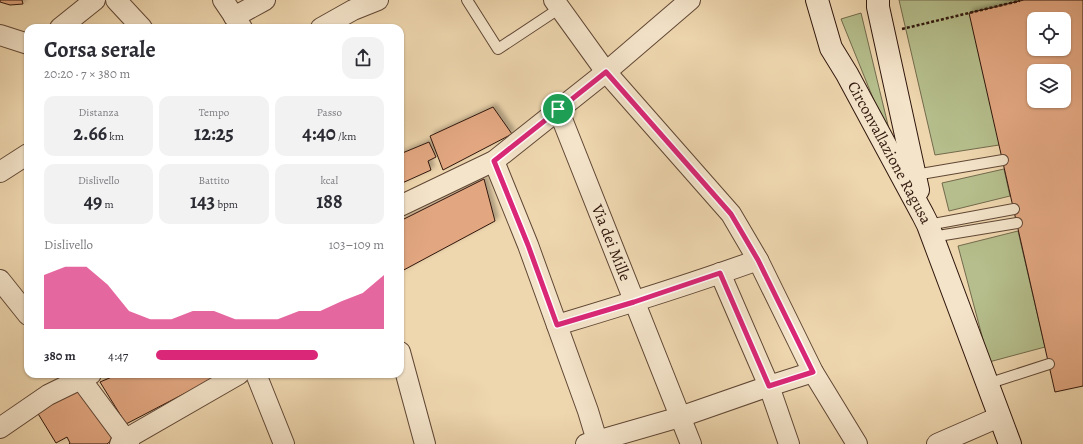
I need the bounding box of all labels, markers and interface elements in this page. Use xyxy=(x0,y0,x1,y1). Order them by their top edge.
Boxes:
map controls xyxy=(1027,12,1071,108)
button: locate xyxy=(1027,12,1071,56)
text: Corsa serale xyxy=(44,35,156,65)
button: share xyxy=(342,37,384,79)
button: layers xyxy=(1027,64,1071,108)
text: 20:20 · 7 × 380 m xyxy=(44,65,130,82)
street label: Circonvallazione Ragusa xyxy=(842,77,937,228)
pin xyxy=(541,92,575,126)
icon: arrive xyxy=(547,98,569,120)
text: Distanza xyxy=(79,105,119,120)
text: Tempo xyxy=(199,105,229,120)
text: Passo xyxy=(317,105,342,120)
text: 2.66 xyxy=(73,120,107,147)
text: 12:25 xyxy=(194,120,234,147)
text: 4:40 xyxy=(302,120,336,147)
text: km xyxy=(107,129,124,144)
text: /km xyxy=(336,129,356,144)
text: Dislivello xyxy=(78,173,119,188)
text: Battito xyxy=(198,173,230,188)
text: kcal xyxy=(321,173,338,188)
text: 49 xyxy=(84,188,102,215)
text: 143 xyxy=(190,188,215,215)
text: 188 xyxy=(316,188,343,215)
text: m xyxy=(102,197,114,212)
text: bpm xyxy=(215,197,238,212)
street label: Via dei Mille xyxy=(586,200,636,284)
text: Dislivello xyxy=(44,236,93,253)
text: 103–109 m xyxy=(329,236,384,253)
text: 380 m xyxy=(44,347,76,364)
text: 4:47 xyxy=(108,347,128,364)

